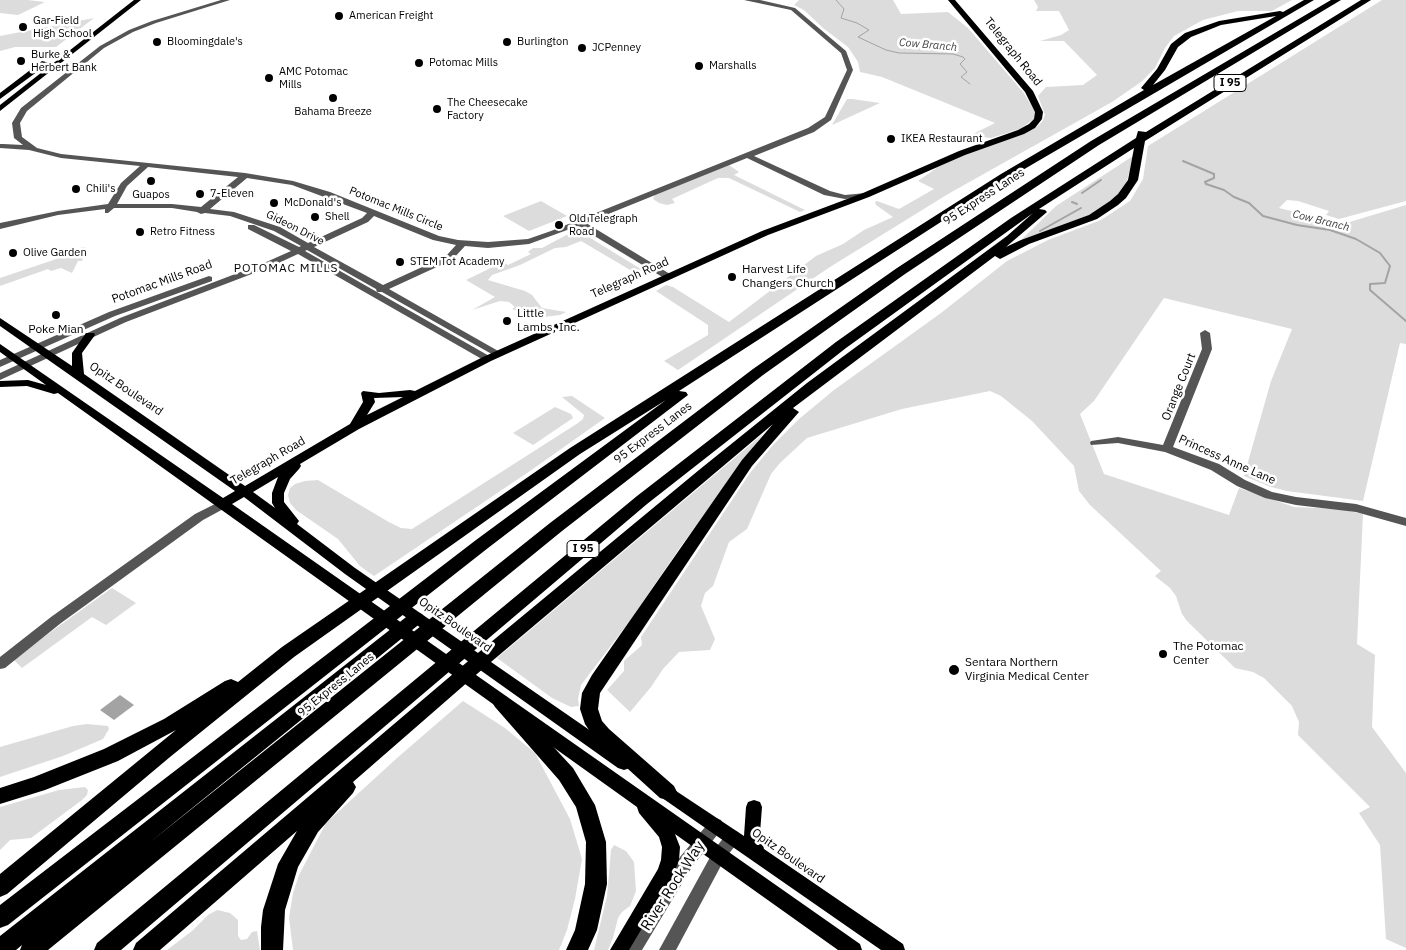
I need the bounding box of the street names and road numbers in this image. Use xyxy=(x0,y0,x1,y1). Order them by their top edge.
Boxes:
street label: Telegraph Road xyxy=(981,15,1045,89)
road number: I 95 xyxy=(1214,75,1246,92)
street label: 95 Express Lanes xyxy=(941,165,1027,229)
street label: Potomac Mills Circle xyxy=(347,184,445,234)
street label: Gideon Drive xyxy=(264,208,326,248)
street label: Telegraph Road xyxy=(589,254,671,302)
street label: Potomac Mills Road xyxy=(110,257,214,307)
street label: Orange Court xyxy=(1159,351,1199,423)
street label: Opitz Boulevard xyxy=(86,359,166,419)
street label: 95 Express Lanes xyxy=(611,399,695,467)
street label: Princess Anne Lane xyxy=(1176,432,1278,488)
street label: Telegraph Road xyxy=(228,434,308,488)
road number: I 95 xyxy=(567,540,599,558)
street label: Opitz Boulevard xyxy=(416,595,494,655)
street label: 95 Express Lanes xyxy=(295,650,377,720)
street label: Opitz Boulevard xyxy=(749,826,827,886)
street label: River Rock Way xyxy=(637,838,709,934)

